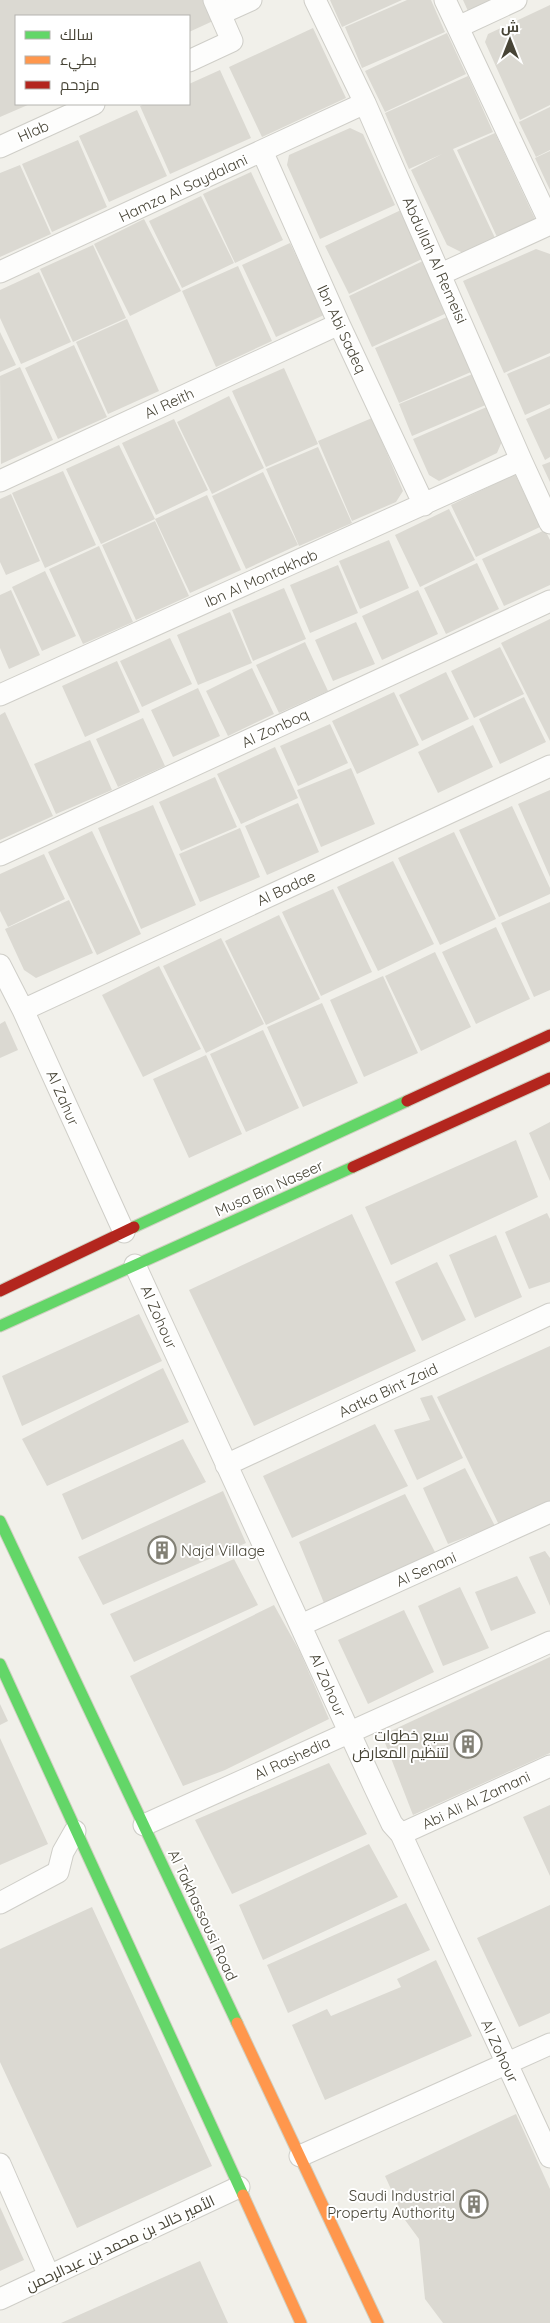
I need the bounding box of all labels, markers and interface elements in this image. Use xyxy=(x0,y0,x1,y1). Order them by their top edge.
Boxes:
legend xyxy=(15,15,190,105)
north arrow xyxy=(485,15,535,65)
text: ش xyxy=(501,18,519,36)
text: سالك xyxy=(60,25,93,44)
text: بطيء xyxy=(60,50,97,72)
text: مزدحم xyxy=(60,75,100,95)
street label: Hlab xyxy=(14,116,52,146)
street label: Hamza Al Saydalani xyxy=(116,150,250,226)
street label: Abdullah Al Remeisi xyxy=(399,194,471,326)
street label: Ibn Abi Sadeq xyxy=(313,282,371,376)
street label: Al Reith xyxy=(141,383,197,423)
street label: Ibn Al Montakhab xyxy=(201,545,321,611)
street label: Al Zonboq xyxy=(238,704,312,752)
street label: Al Badae xyxy=(254,866,318,910)
street label: Al Zahur xyxy=(42,1067,84,1129)
street label: Musa Bin Naseer xyxy=(212,1155,326,1220)
street label: Al Zohour xyxy=(137,1282,182,1352)
street label: Aatka Bint Zaid xyxy=(335,1359,441,1421)
building icon: Najd Village xyxy=(147,1535,177,1565)
place label: Najd Village xyxy=(181,1541,265,1560)
street label: Al Senani xyxy=(393,1547,459,1591)
street label: Al Zohour xyxy=(306,1650,351,1720)
place label: سبع خطوات لتنظيم المعارض xyxy=(352,1726,449,1763)
building icon: سبع خطوات لتنظيم المعارض xyxy=(453,1729,483,1759)
street label: Al Rashedia xyxy=(251,1732,333,1784)
street label: Abi Ali Al Zamani xyxy=(419,1767,533,1833)
street label: Al Takhassousi Road xyxy=(164,1846,242,1984)
street label: Al Zohour xyxy=(477,2016,523,2086)
place label: Saudi Industrial Property Authority xyxy=(327,2186,455,2222)
building icon: Saudi Industrial Property Authority xyxy=(459,2189,489,2219)
street label: الأمير خالد بن محمد بن عبدالرحمن xyxy=(22,2191,218,2296)

